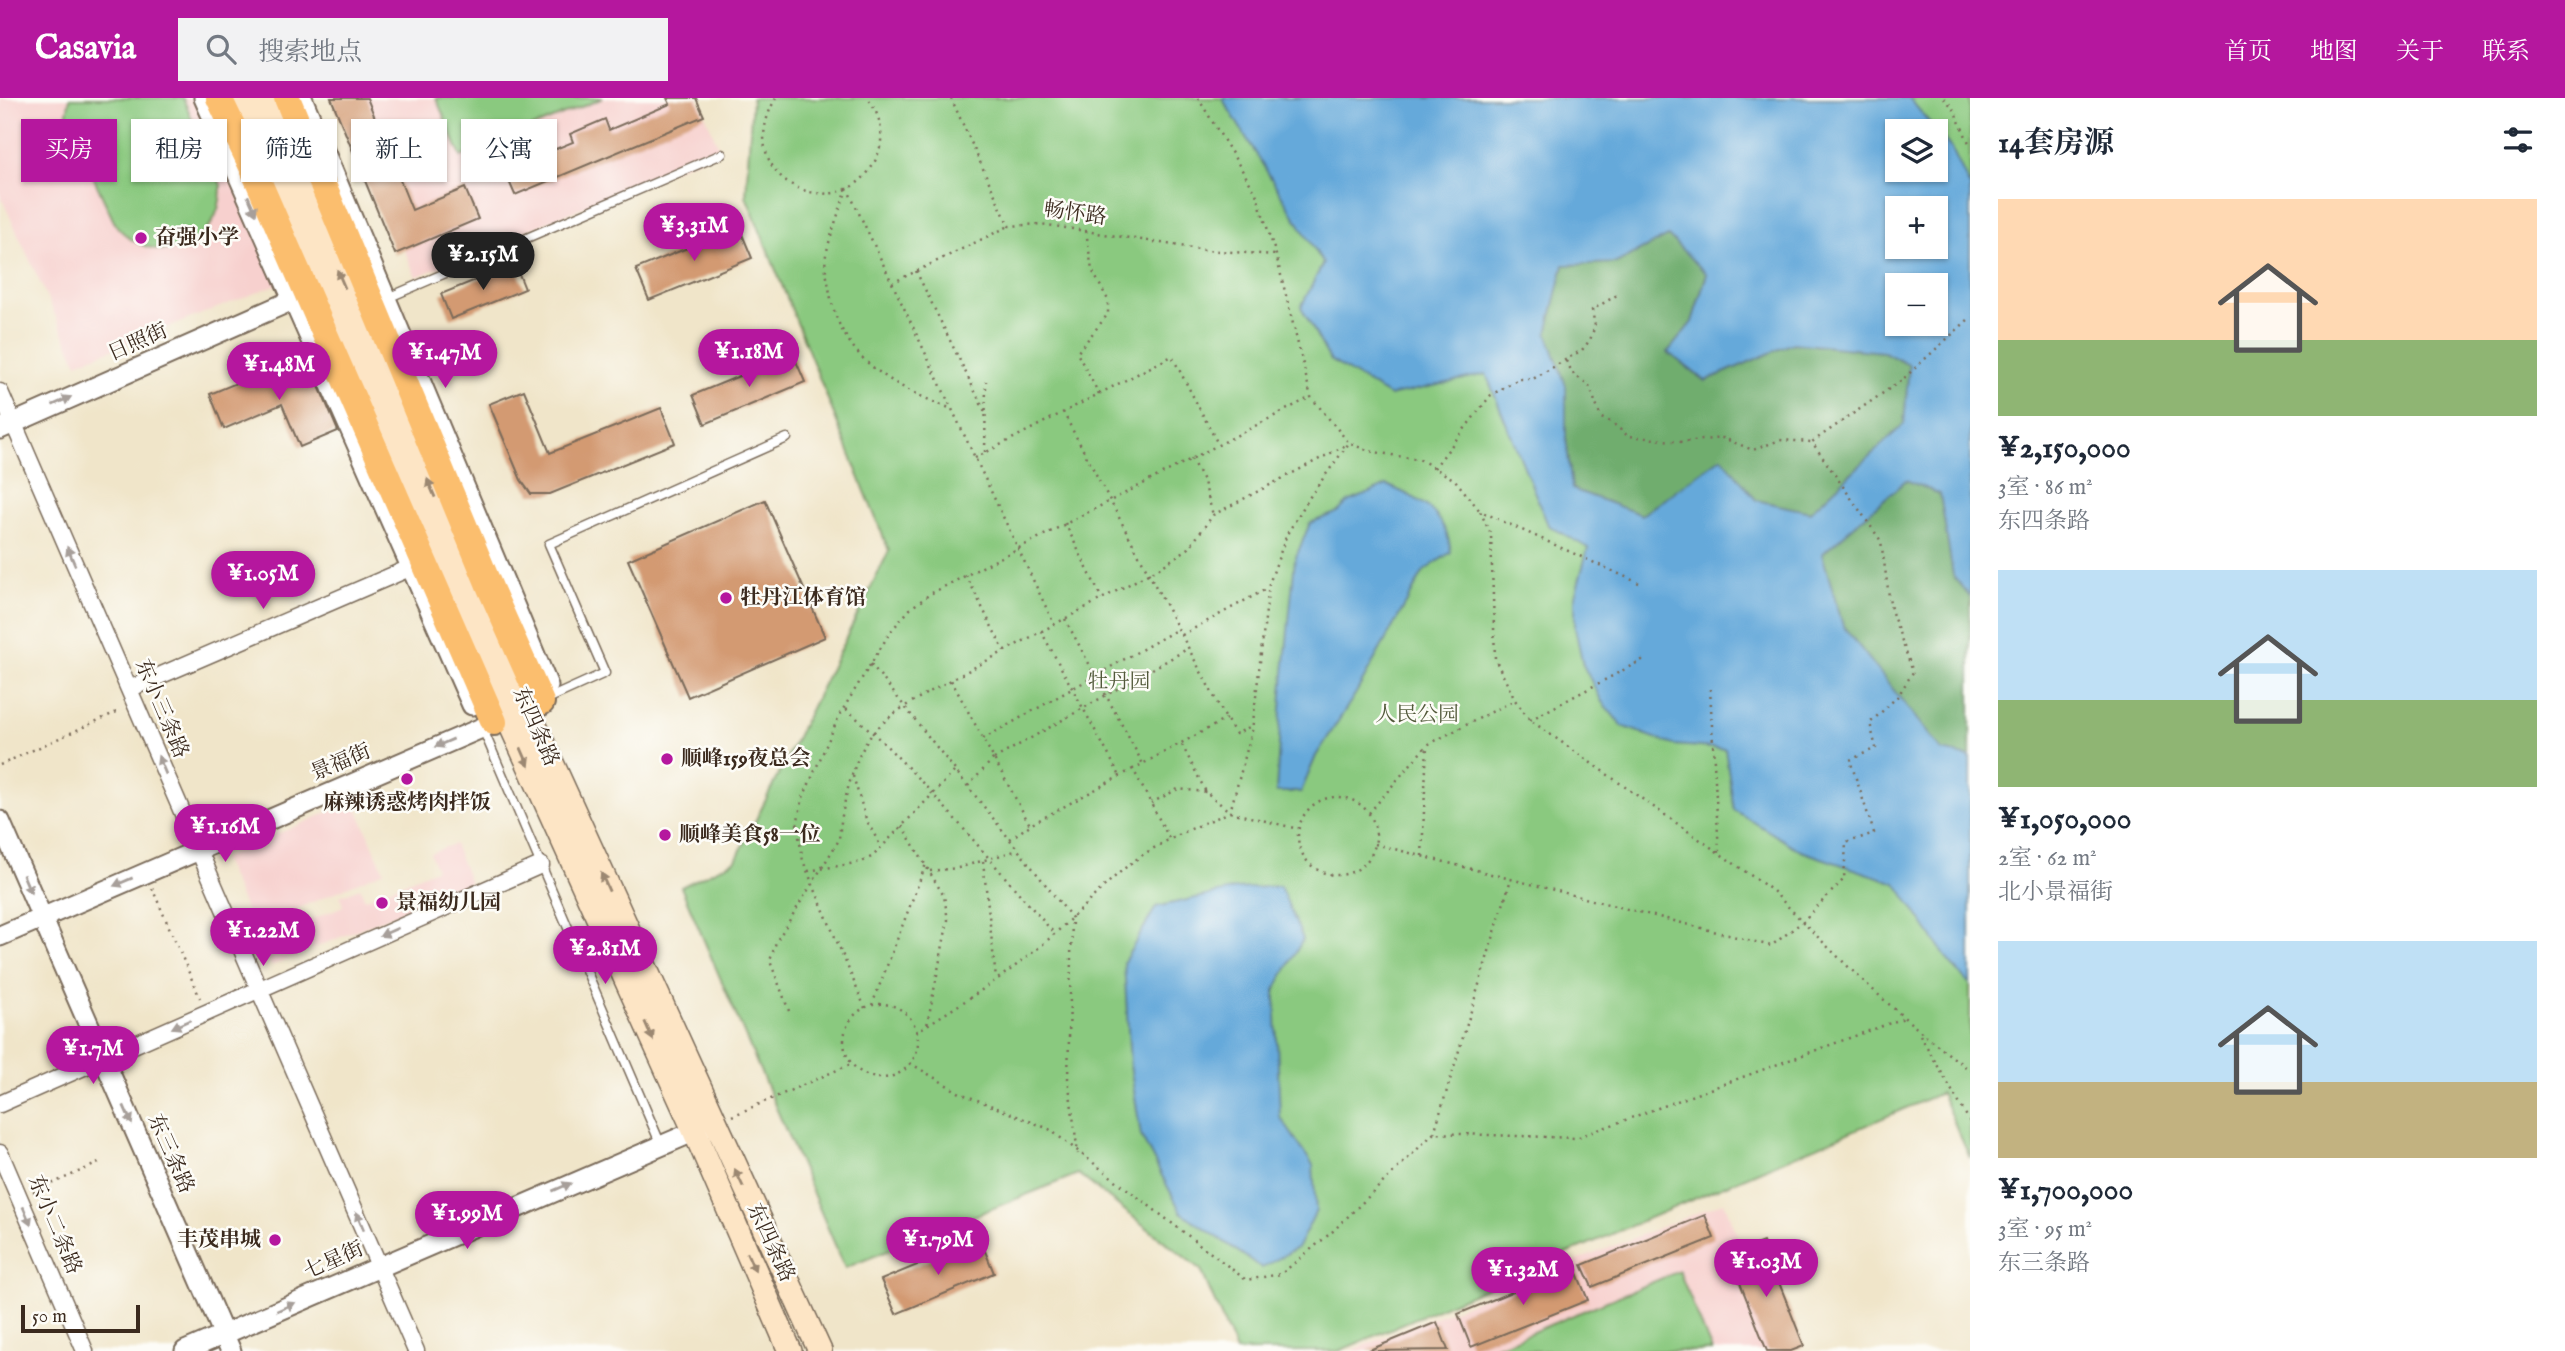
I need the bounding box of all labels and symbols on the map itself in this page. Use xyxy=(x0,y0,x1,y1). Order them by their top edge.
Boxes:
one-way arrow xyxy=(246,195,258,215)
street label: 畅怀路 xyxy=(1042,196,1108,232)
pin: ¥3.31M xyxy=(637,204,751,263)
place label: 奋强小学 xyxy=(155,225,239,252)
marker: 奋强小学 xyxy=(133,230,149,246)
pin: ¥2.15M xyxy=(426,232,540,292)
one-way arrow xyxy=(335,269,346,290)
street label: 日照街 xyxy=(104,318,172,368)
pin: ¥1.47M xyxy=(388,330,502,390)
pin: ¥1.18M xyxy=(692,330,806,389)
pin: ¥1.48M xyxy=(222,342,336,402)
one-way arrow xyxy=(52,395,73,406)
one-way arrow xyxy=(425,478,436,499)
one-way arrow xyxy=(65,546,76,567)
pin: ¥1.05M xyxy=(206,552,320,611)
place label: 牡丹江体育馆 xyxy=(740,585,866,612)
marker: 牡丹江体育馆 xyxy=(718,590,734,606)
street label: 东小三条路 xyxy=(128,655,194,763)
park label: 牡丹园 xyxy=(1088,669,1151,696)
street label: 东四条路 xyxy=(506,683,564,771)
park label: 人民公园 xyxy=(1375,702,1459,729)
one-way arrow xyxy=(434,737,454,749)
street label: 景福街 xyxy=(307,738,375,788)
place label: 顺峰159夜总会 xyxy=(681,746,811,773)
one-way arrow xyxy=(519,747,531,767)
marker: 顺峰159夜总会 xyxy=(659,751,675,767)
one-way arrow xyxy=(156,755,168,775)
marker: 麻辣诱惑烤肉拌饭 xyxy=(399,771,415,787)
place label: 麻辣诱惑烤肉拌饭 xyxy=(323,790,491,817)
pin: ¥1.16M xyxy=(168,804,282,864)
place label: 顺峰美食58一位 xyxy=(679,822,821,849)
marker: 顺峰美食58一位 xyxy=(657,827,673,843)
one-way arrow xyxy=(599,871,610,892)
one-way arrow xyxy=(21,874,33,894)
one-way arrow xyxy=(113,876,133,888)
place label: 景福幼儿园 xyxy=(396,890,501,917)
marker: 景福幼儿园 xyxy=(374,895,390,911)
pin: ¥1.22M xyxy=(206,908,320,968)
one-way arrow xyxy=(379,926,399,938)
pin: ¥2.81M xyxy=(548,926,662,986)
one-way arrow xyxy=(171,1018,191,1030)
one-way arrow xyxy=(644,1021,655,1042)
pin: ¥1.7M xyxy=(44,1026,142,1086)
one-way arrow xyxy=(122,1105,134,1125)
street label: 东三条路 xyxy=(141,1110,199,1198)
one-way arrow xyxy=(734,1168,745,1188)
street label: 东小二条路 xyxy=(21,1171,87,1279)
one-way arrow xyxy=(552,1181,573,1192)
pin: ¥1.99M xyxy=(410,1192,524,1251)
street label: 东四条路 xyxy=(740,1199,800,1287)
one-way arrow xyxy=(21,1206,33,1226)
one-way arrow xyxy=(354,1211,366,1231)
pin: ¥1.79M xyxy=(881,1218,995,1277)
place label: 丰茂串城 xyxy=(177,1227,261,1254)
marker: 丰茂串城 xyxy=(267,1232,283,1248)
street label: 七星街 xyxy=(300,1236,368,1286)
pin: ¥1.03M xyxy=(1709,1240,1823,1299)
pin: ¥1.32M xyxy=(1466,1248,1580,1307)
one-way arrow xyxy=(745,1252,757,1272)
one-way arrow xyxy=(276,1301,296,1313)
scale bar xyxy=(21,1302,140,1334)

